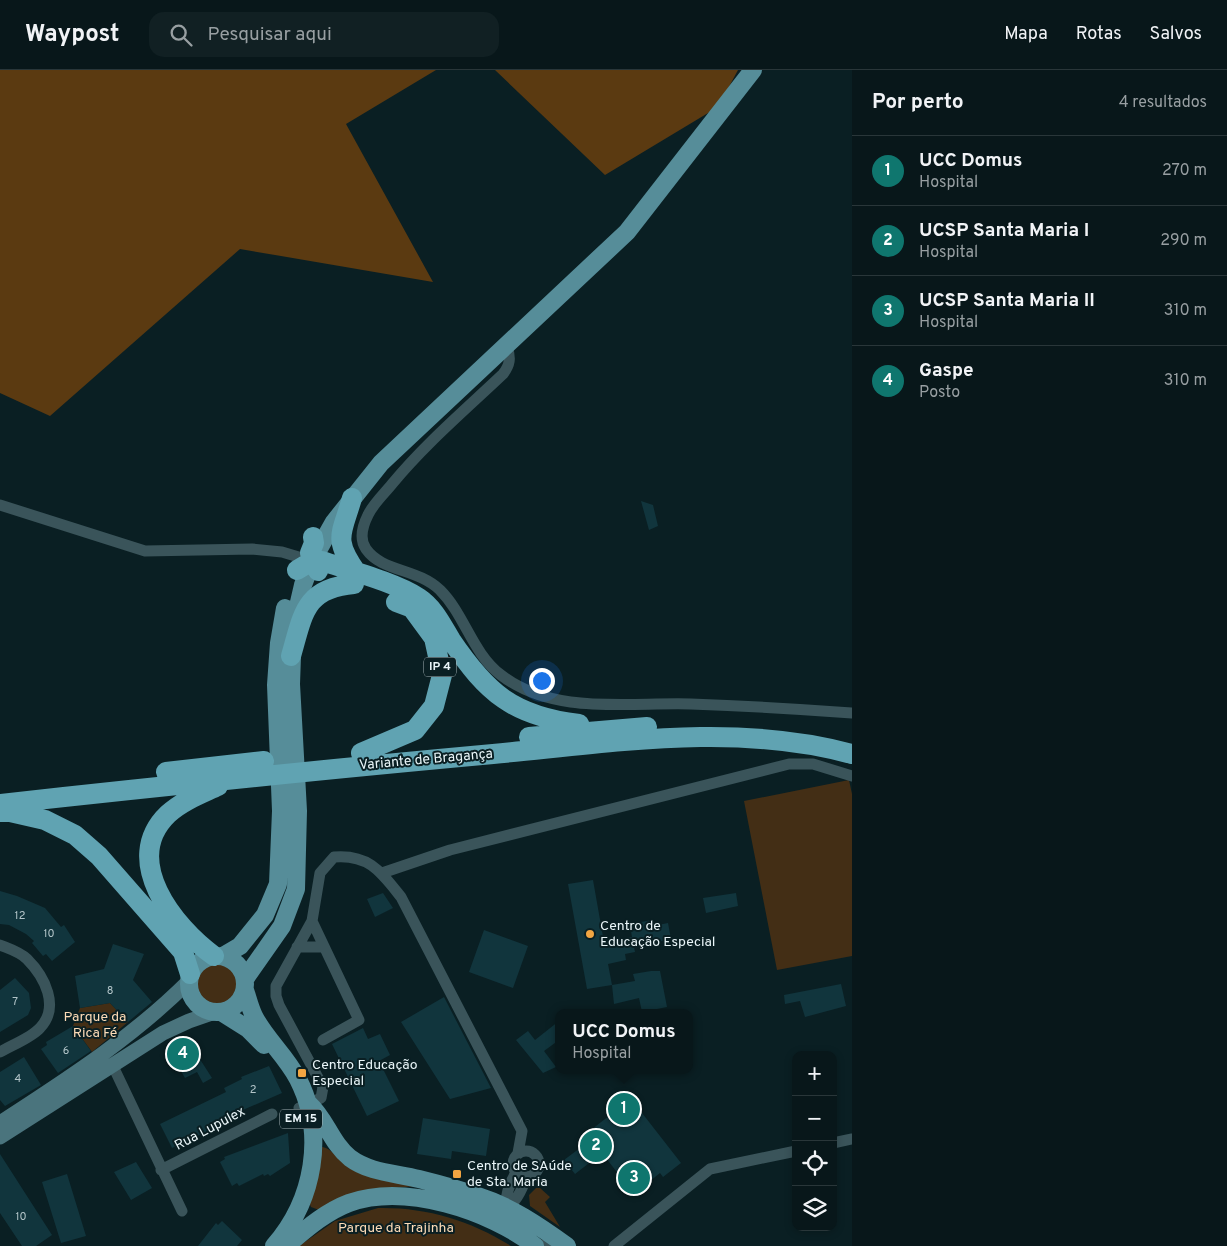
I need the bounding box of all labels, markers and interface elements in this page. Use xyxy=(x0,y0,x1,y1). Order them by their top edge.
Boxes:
search box xyxy=(149,12,499,57)
text: Waypost xyxy=(25,20,119,50)
icon: search xyxy=(167,21,195,49)
text: Pesquisar aqui xyxy=(207,23,332,47)
text: Mapa xyxy=(1004,23,1048,46)
text: Rotas xyxy=(1076,23,1122,46)
text: Salvos xyxy=(1150,23,1202,46)
text: Por perto xyxy=(872,89,964,116)
text: 4 resultados xyxy=(1119,93,1207,113)
text: UCC Domus xyxy=(919,149,1022,173)
text: 1 xyxy=(885,161,891,181)
text: 270 m xyxy=(1162,161,1207,181)
text: Hospital xyxy=(919,173,978,193)
text: UCSP Santa Maria I xyxy=(919,219,1089,243)
text: 2 xyxy=(883,231,893,251)
text: 290 m xyxy=(1160,231,1207,251)
text: Hospital xyxy=(919,243,978,263)
text: UCSP Santa Maria II xyxy=(919,289,1095,313)
text: 3 xyxy=(883,301,893,321)
text: 310 m xyxy=(1164,301,1207,321)
text: Hospital xyxy=(919,313,978,333)
text: Gaspe xyxy=(919,359,974,383)
text: 4 xyxy=(883,371,893,391)
text: 310 m xyxy=(1164,371,1207,391)
text: Posto xyxy=(919,383,960,403)
road number: IP 4 xyxy=(424,658,456,676)
your location xyxy=(529,668,555,694)
street label: Variante de Bragança xyxy=(358,746,494,774)
house number: 12 xyxy=(15,909,25,923)
place label: Centro de Educação Especial xyxy=(600,918,716,951)
house number: 10 xyxy=(43,927,55,941)
marker: Centro de Educação Especial xyxy=(584,928,596,940)
house number: 8 xyxy=(107,984,113,998)
house number: 7 xyxy=(12,995,18,1009)
park label: Parque da Rica Fé xyxy=(64,1009,126,1042)
popup xyxy=(555,1009,693,1074)
text: UCC Domus xyxy=(572,1020,676,1044)
pin: 4 xyxy=(167,1035,199,1073)
house number: 6 xyxy=(63,1044,69,1058)
text: Hospital xyxy=(572,1044,631,1064)
map controls xyxy=(792,1051,837,1231)
button: + xyxy=(792,1051,837,1096)
place label: Centro Educação Especial xyxy=(312,1057,418,1090)
marker: Centro Educação Especial xyxy=(296,1067,308,1079)
house number: 4 xyxy=(15,1072,22,1086)
house number: 2 xyxy=(250,1083,256,1097)
pin: 1 xyxy=(608,1090,640,1128)
button: − xyxy=(792,1096,837,1141)
street label: Rua Lupulex xyxy=(172,1103,248,1155)
road number: EM 15 xyxy=(280,1110,322,1128)
pin: 2 xyxy=(580,1127,612,1165)
button: locate xyxy=(792,1141,837,1186)
place label: Centro de SAúde de Sta. Maria xyxy=(467,1158,572,1191)
pin: 3 xyxy=(618,1159,650,1197)
marker: Centro de SAúde de Sta. Maria xyxy=(451,1168,463,1180)
button: layers xyxy=(792,1186,837,1231)
house number: 10 xyxy=(15,1210,27,1224)
park label: Parque da Trajinha xyxy=(338,1220,454,1237)

